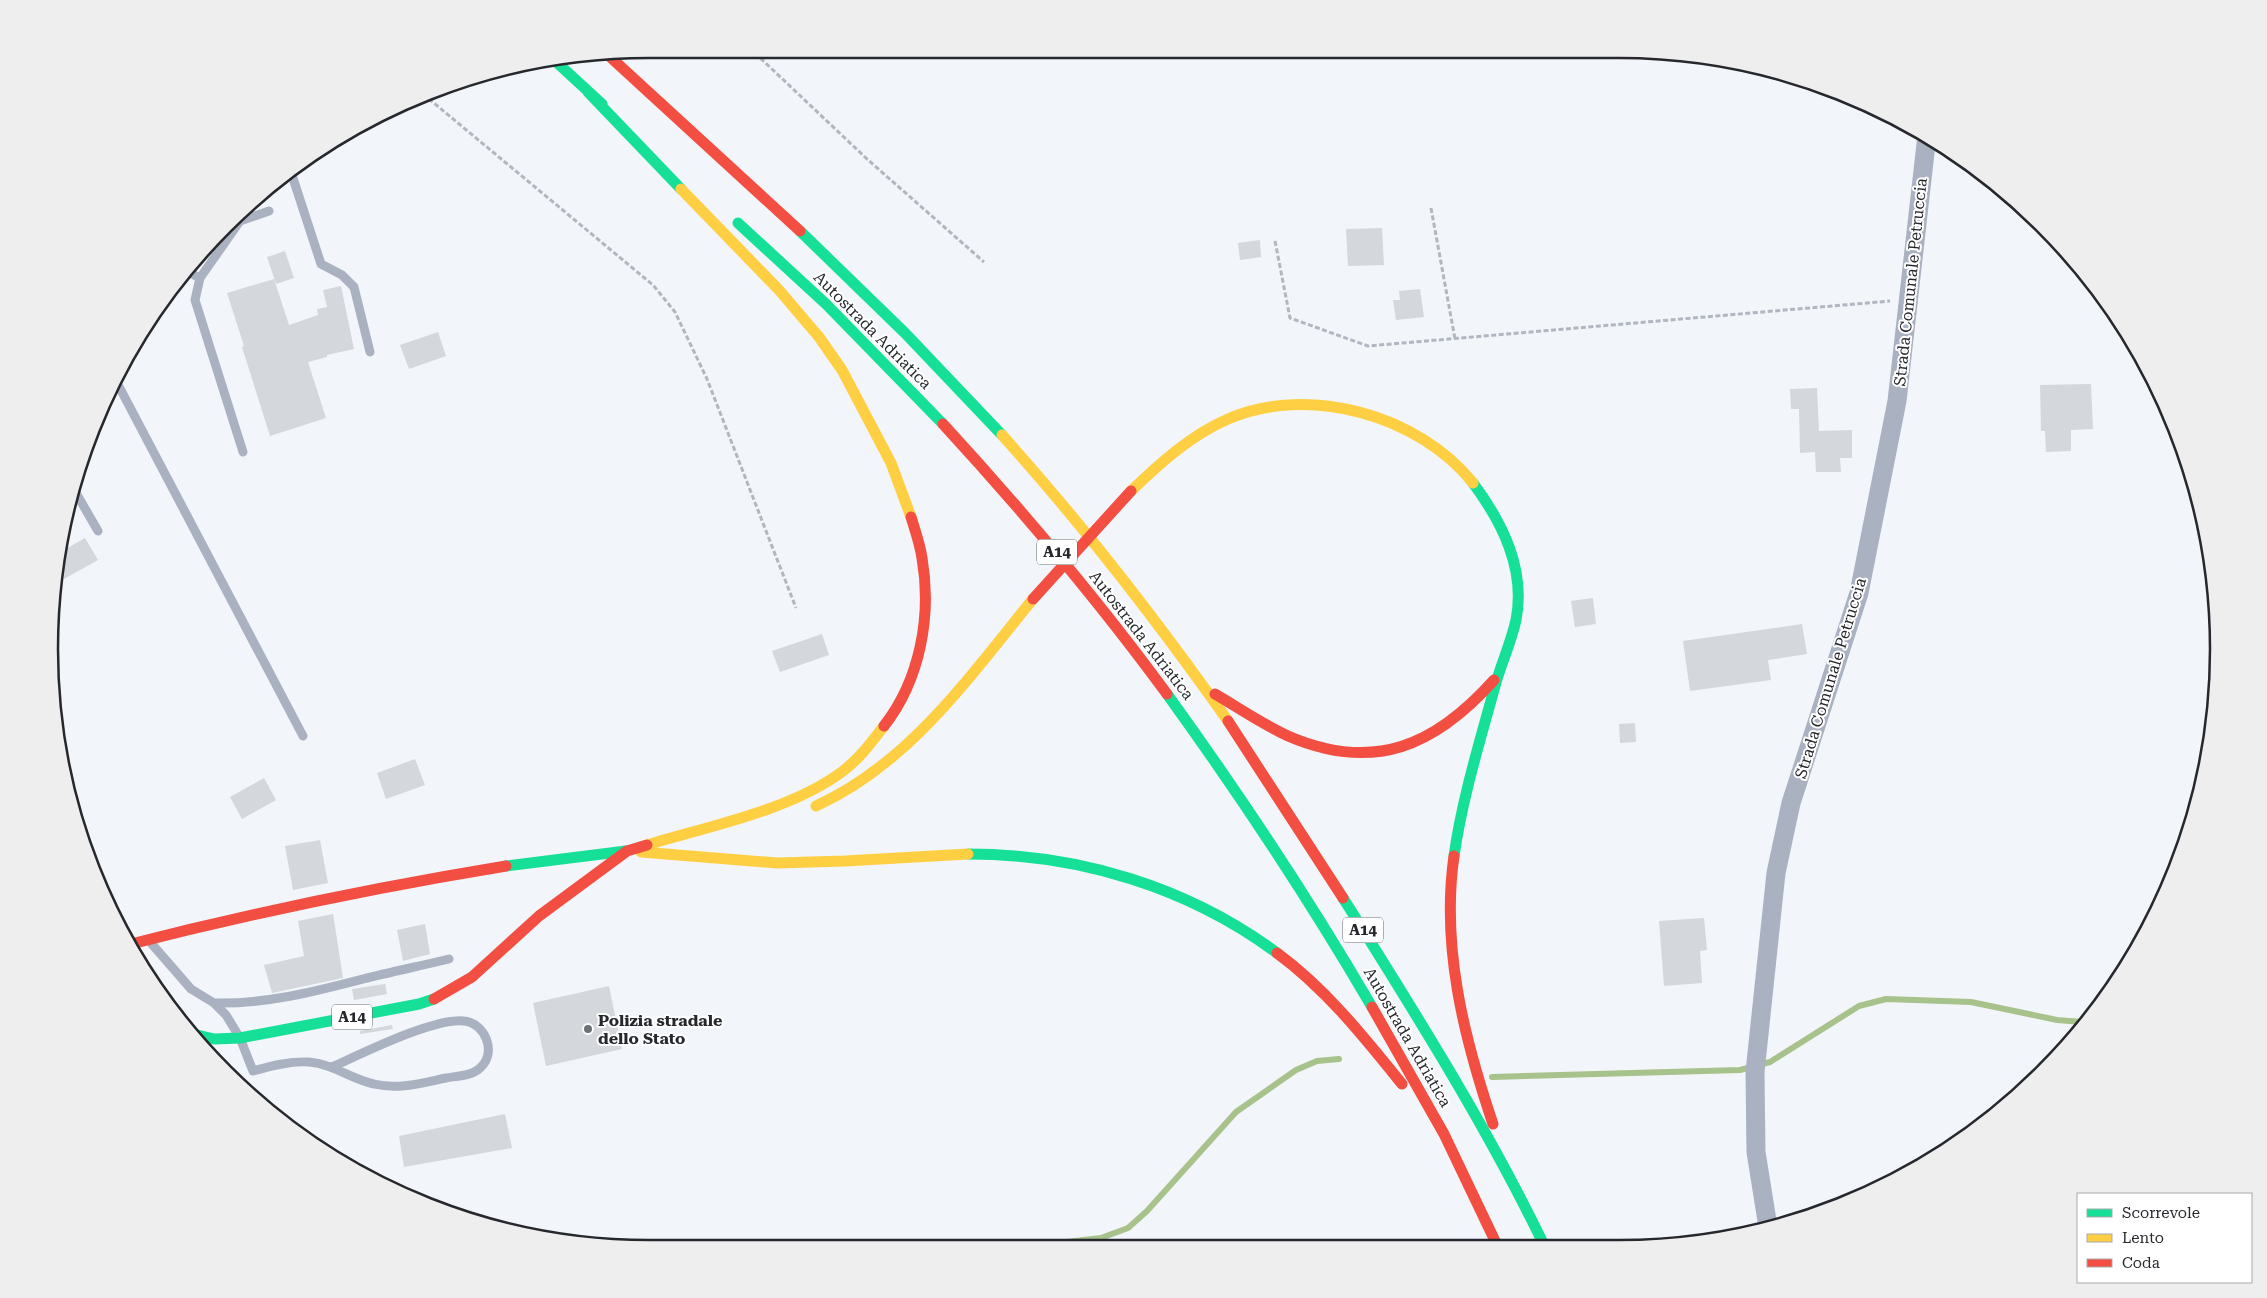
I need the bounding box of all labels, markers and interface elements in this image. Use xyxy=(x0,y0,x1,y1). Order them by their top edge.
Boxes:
street label: Strada Comunale Petruccia xyxy=(1890,177,1931,387)
street label: Autostrada Adriatica xyxy=(810,268,936,393)
road number: A14 xyxy=(1037,540,1077,564)
street label: Autostrada Adriatica xyxy=(1085,567,1198,704)
street label: Strada Comunale Petruccia xyxy=(1791,575,1870,781)
road number: A14 xyxy=(1343,918,1383,942)
street label: Autostrada Adriatica xyxy=(1360,964,1456,1111)
road number: A14 xyxy=(332,1004,372,1030)
place label: Polizia stradale dello Stato xyxy=(598,1011,722,1048)
marker: Polizia stradale dello Stato xyxy=(582,1023,594,1035)
legend xyxy=(2077,1193,2252,1283)
text: Scorrevole xyxy=(2122,1204,2200,1222)
text: Lento xyxy=(2122,1229,2164,1247)
text: Coda xyxy=(2122,1254,2160,1272)

